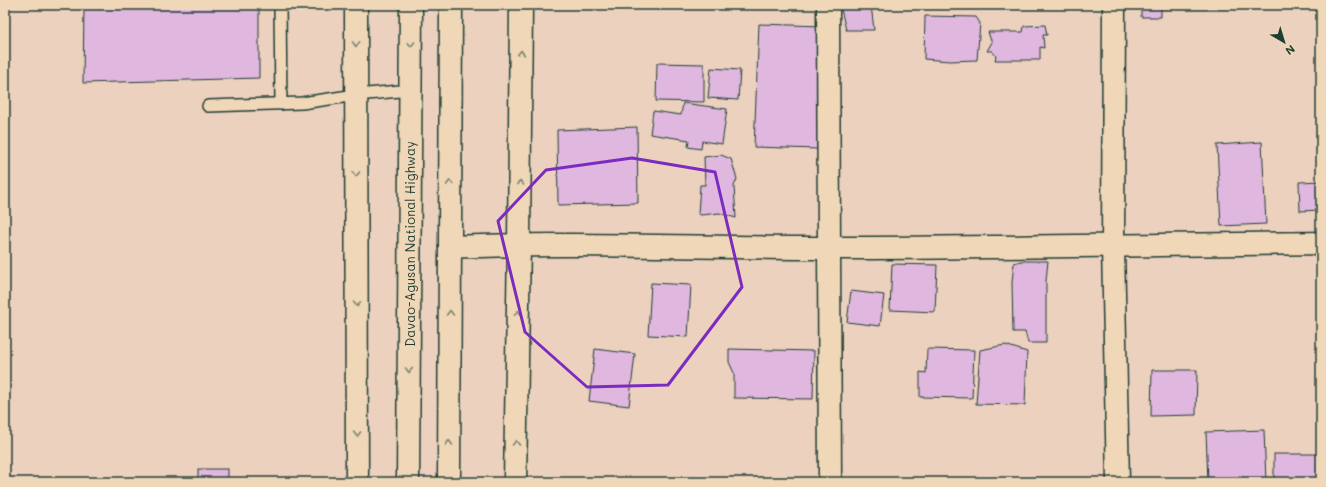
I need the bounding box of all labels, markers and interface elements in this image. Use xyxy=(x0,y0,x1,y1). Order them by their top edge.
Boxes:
north arrow xyxy=(1264,22,1304,62)
one-way arrow xyxy=(352,41,360,47)
one-way arrow xyxy=(407,41,415,47)
text: N xyxy=(1283,42,1298,59)
one-way arrow xyxy=(517,50,525,56)
street label: Davao-Agusan National Highway xyxy=(401,141,418,347)
one-way arrow xyxy=(352,171,361,177)
one-way arrow xyxy=(446,180,454,186)
one-way arrow xyxy=(516,180,524,186)
one-way arrow xyxy=(353,301,361,307)
one-way arrow xyxy=(446,310,454,316)
one-way arrow xyxy=(514,310,522,316)
one-way arrow xyxy=(405,367,413,373)
one-way arrow xyxy=(353,431,361,437)
one-way arrow xyxy=(445,440,453,446)
one-way arrow xyxy=(512,440,520,446)

